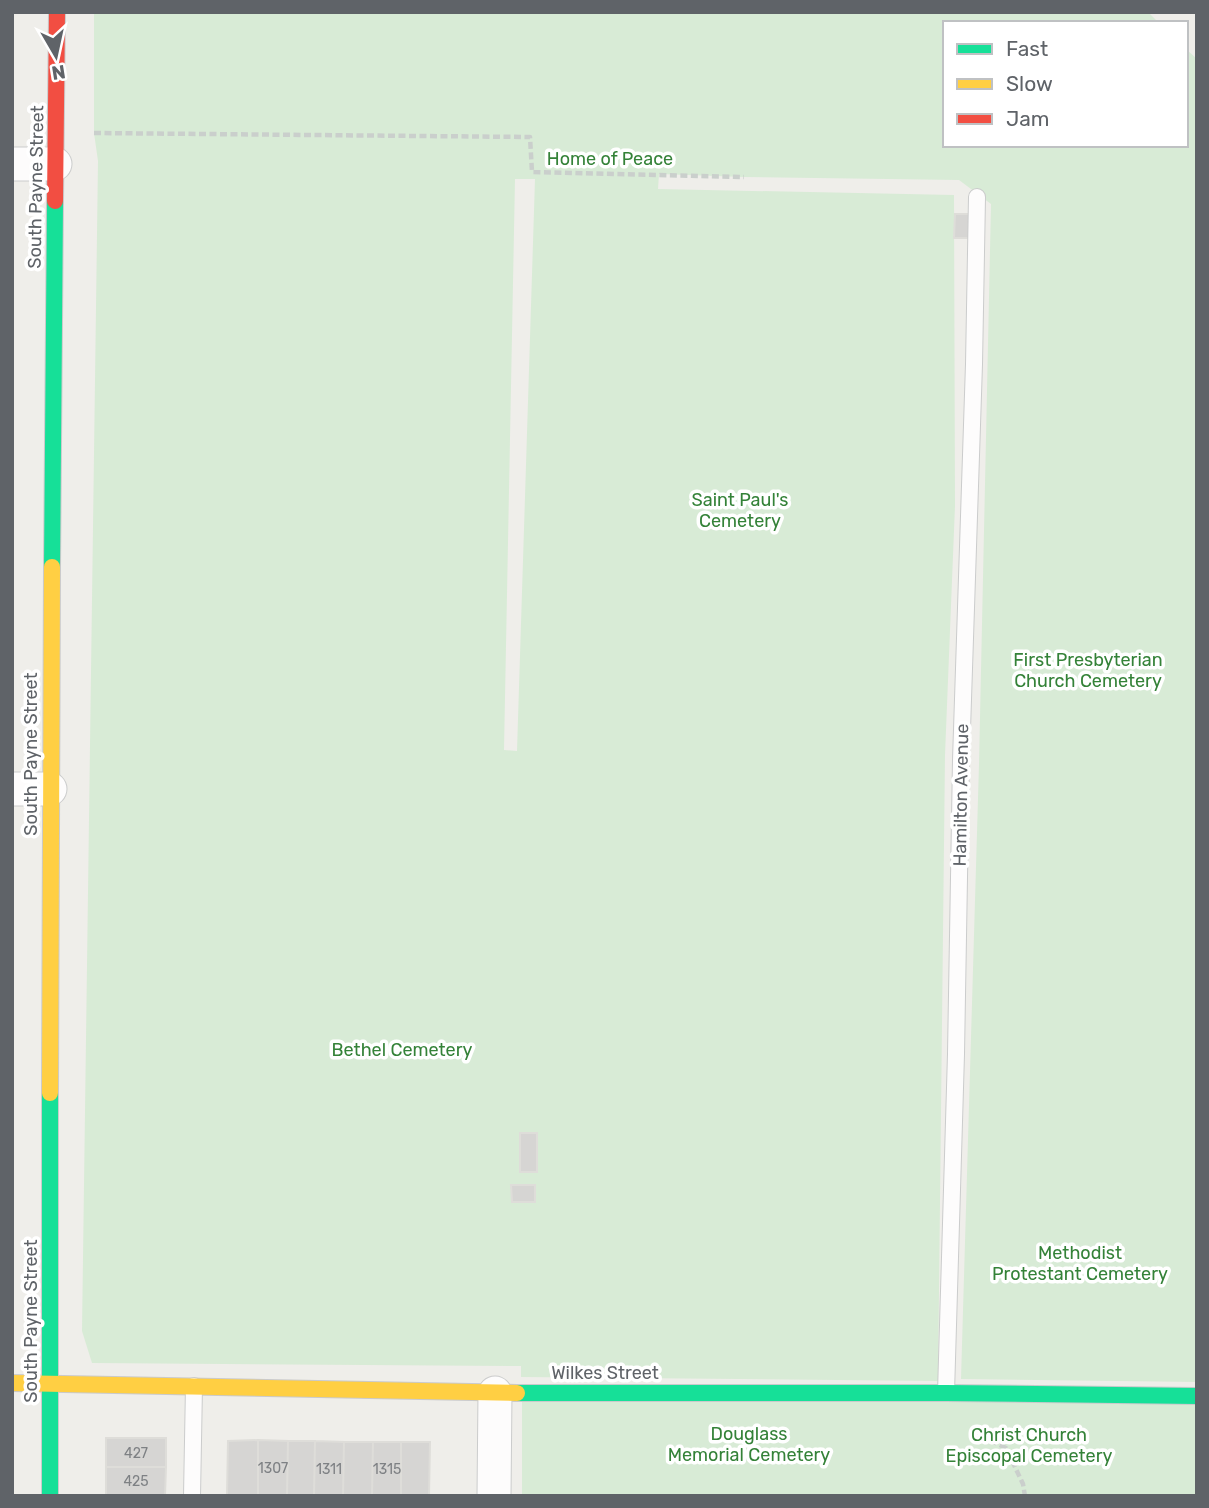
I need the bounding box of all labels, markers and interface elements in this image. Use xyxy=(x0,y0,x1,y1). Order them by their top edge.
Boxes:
north arrow xyxy=(21,21,91,91)
legend xyxy=(943,21,1188,147)
text: Fast xyxy=(1006,36,1048,61)
text: N xyxy=(50,60,67,85)
text: Slow xyxy=(1006,71,1053,96)
street label: South Payne Street xyxy=(24,105,48,269)
text: Jam xyxy=(1006,106,1050,131)
park label: Home of Peace xyxy=(547,148,673,170)
park label: Saint Paul's Cemetery xyxy=(692,489,788,532)
park label: First Presbyterian Church Cemetery xyxy=(1013,649,1163,692)
street label: South Payne Street xyxy=(20,672,42,836)
street label: Hamilton Avenue xyxy=(949,723,973,867)
park label: Bethel Cemetery xyxy=(332,1039,473,1061)
street label: South Payne Street xyxy=(20,1239,42,1403)
park label: Methodist Protestant Cemetery xyxy=(992,1242,1168,1285)
street label: Wilkes Street xyxy=(551,1362,659,1384)
park label: Douglass Memorial Cemetery xyxy=(668,1423,830,1466)
park label: Christ Church Episcopal Cemetery xyxy=(946,1424,1112,1467)
house number: 427 xyxy=(124,1445,148,1462)
house number: 1307 xyxy=(258,1460,288,1477)
house number: 1311 xyxy=(316,1461,342,1478)
house number: 1315 xyxy=(373,1461,401,1478)
house number: 425 xyxy=(123,1473,149,1490)

